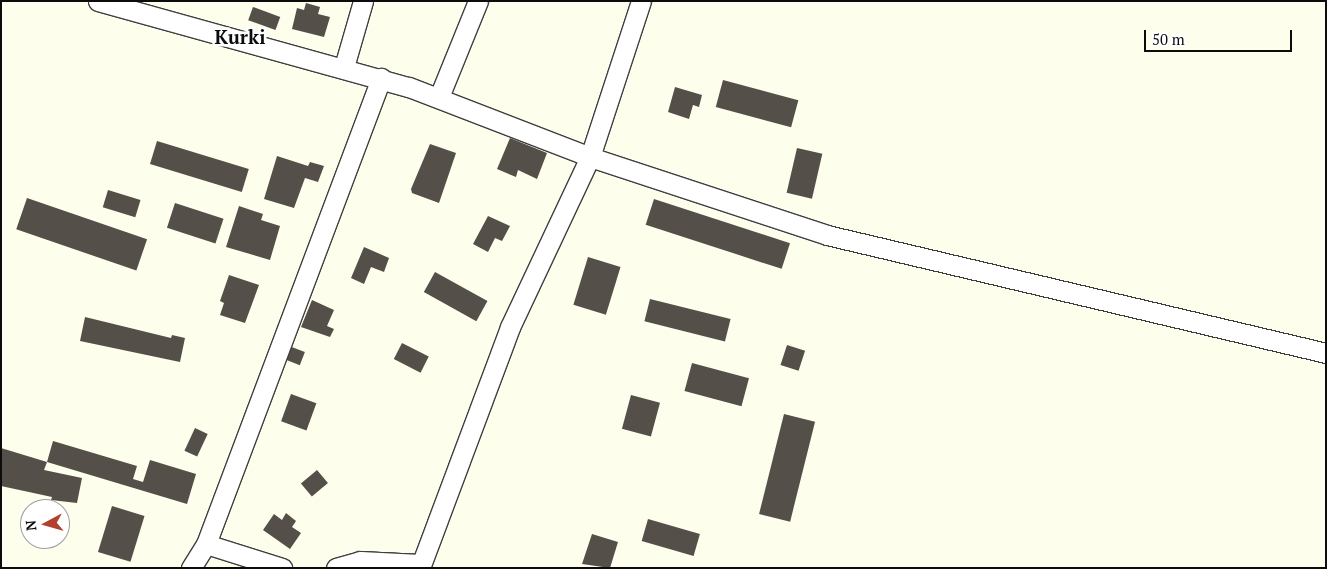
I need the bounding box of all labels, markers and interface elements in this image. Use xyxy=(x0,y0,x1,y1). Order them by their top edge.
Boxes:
scale bar xyxy=(1147,20,1294,52)
district label: Kurki xyxy=(215,26,265,48)
text: 50 m xyxy=(1152,29,1185,49)
north arrow xyxy=(20,499,70,549)
text: N xyxy=(21,519,41,532)

